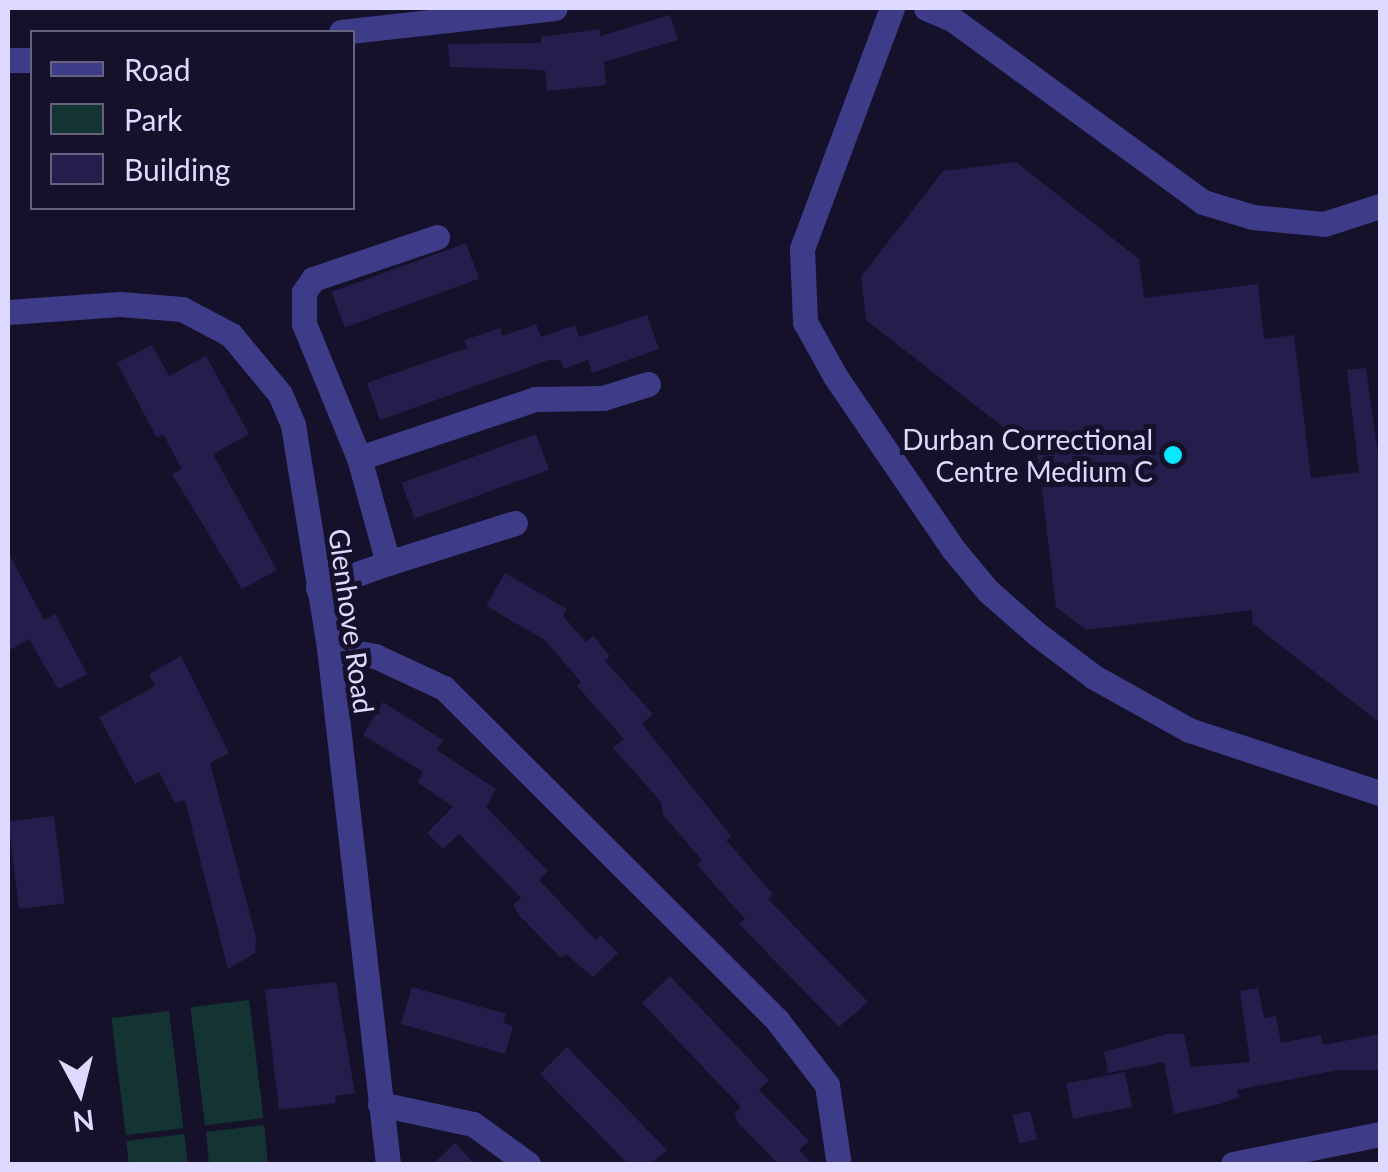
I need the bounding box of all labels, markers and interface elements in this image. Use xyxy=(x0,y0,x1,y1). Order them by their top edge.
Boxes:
legend xyxy=(30,30,355,210)
text: Road xyxy=(124,51,191,87)
text: Park xyxy=(124,101,183,137)
text: Building xyxy=(124,151,230,187)
place label: Durban Correctional Centre Medium C xyxy=(902,422,1153,488)
marker: Durban Correctional Centre Medium C xyxy=(1162,444,1184,466)
street label: Glenhove Road xyxy=(322,526,382,716)
north arrow xyxy=(30,1042,130,1142)
text: N xyxy=(71,1104,96,1140)

